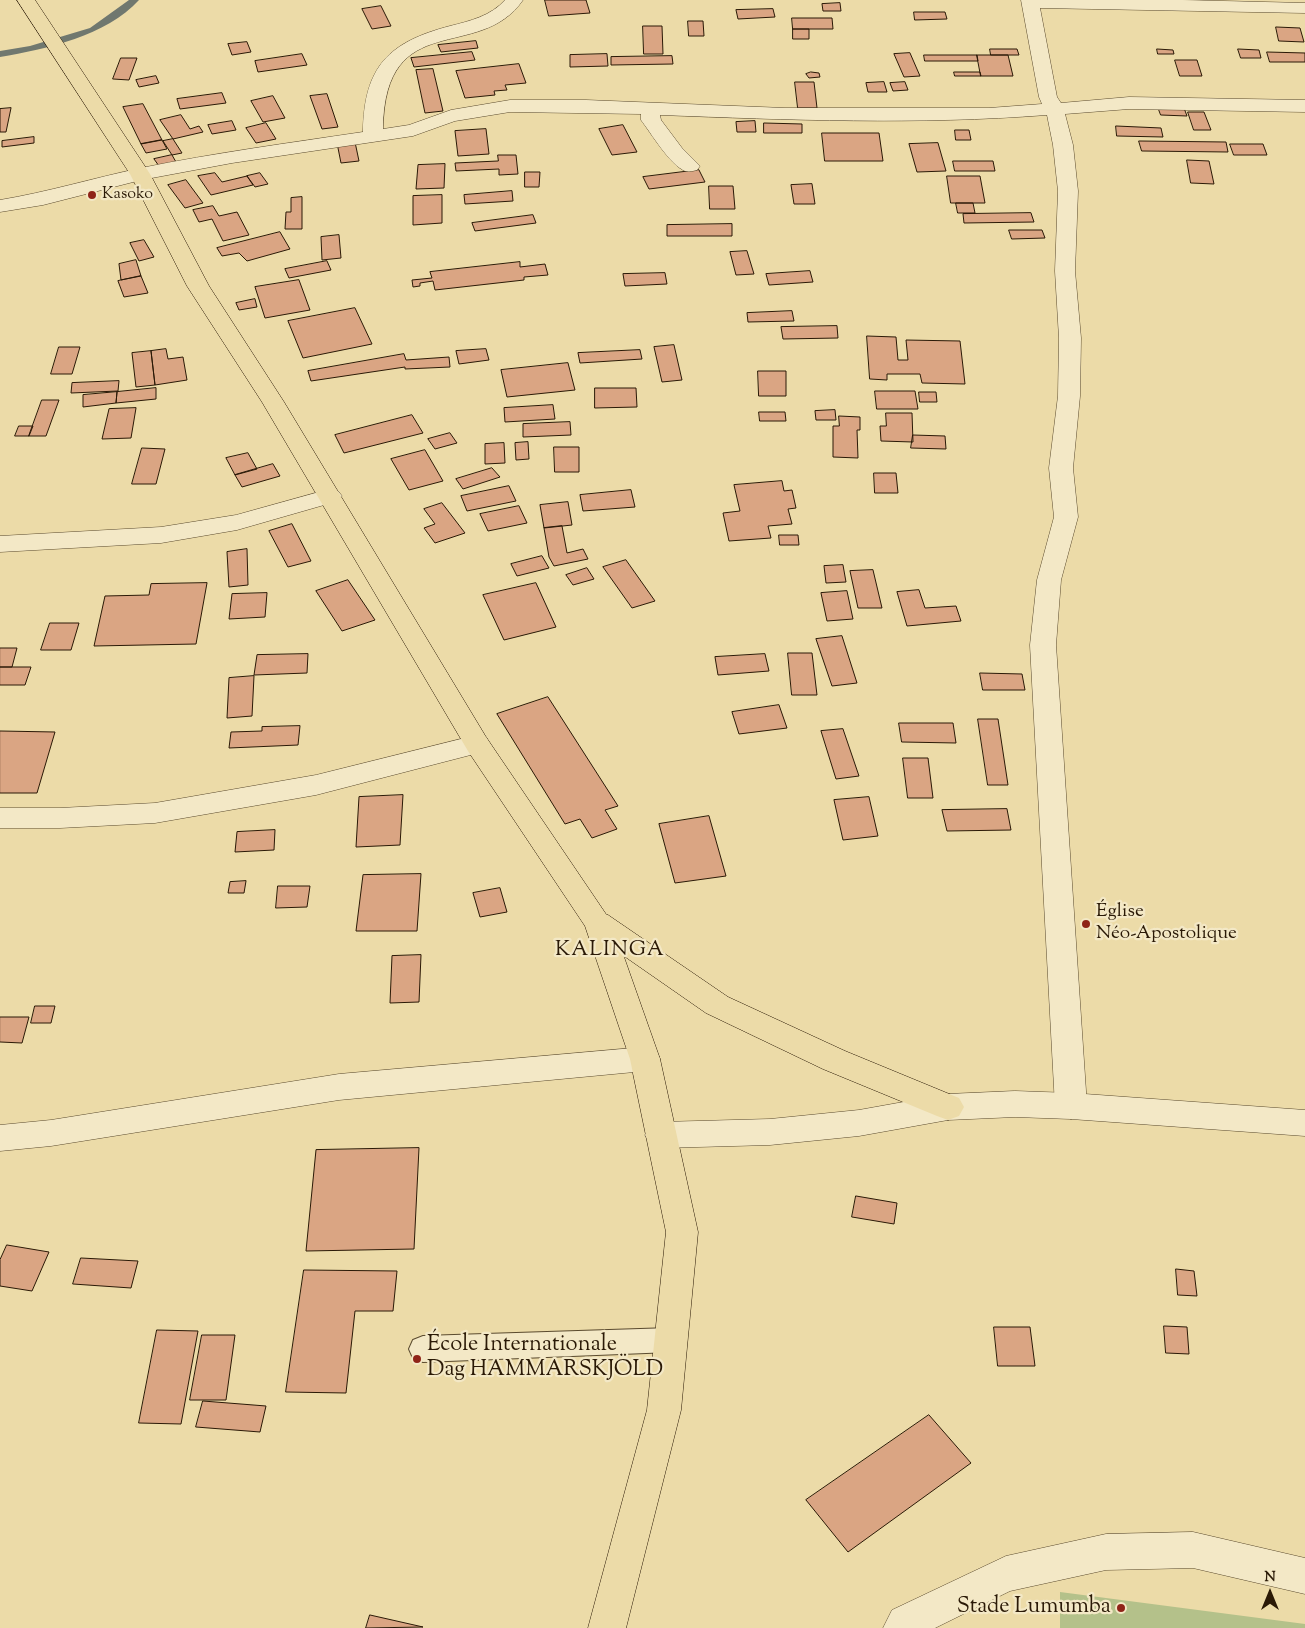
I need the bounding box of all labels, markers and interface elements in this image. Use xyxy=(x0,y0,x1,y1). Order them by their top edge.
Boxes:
place label: Kasoko xyxy=(102,185,153,205)
marker: Kasoko xyxy=(86,189,98,201)
place label: Église Néo-Apostolique xyxy=(1096,902,1237,946)
marker: Église Néo-Apostolique xyxy=(1080,918,1092,930)
district label: KALINGA xyxy=(554,938,666,964)
place label: École Internationale Dag HAMMARSKJÖLD xyxy=(427,1333,663,1384)
marker: École Internationale Dag HAMMARSKJÖLD xyxy=(411,1353,423,1365)
north arrow xyxy=(1245,1568,1295,1618)
text: N xyxy=(1264,1568,1276,1588)
place label: Stade Lumumba xyxy=(957,1595,1111,1621)
marker: Stade Lumumba xyxy=(1115,1602,1127,1614)

